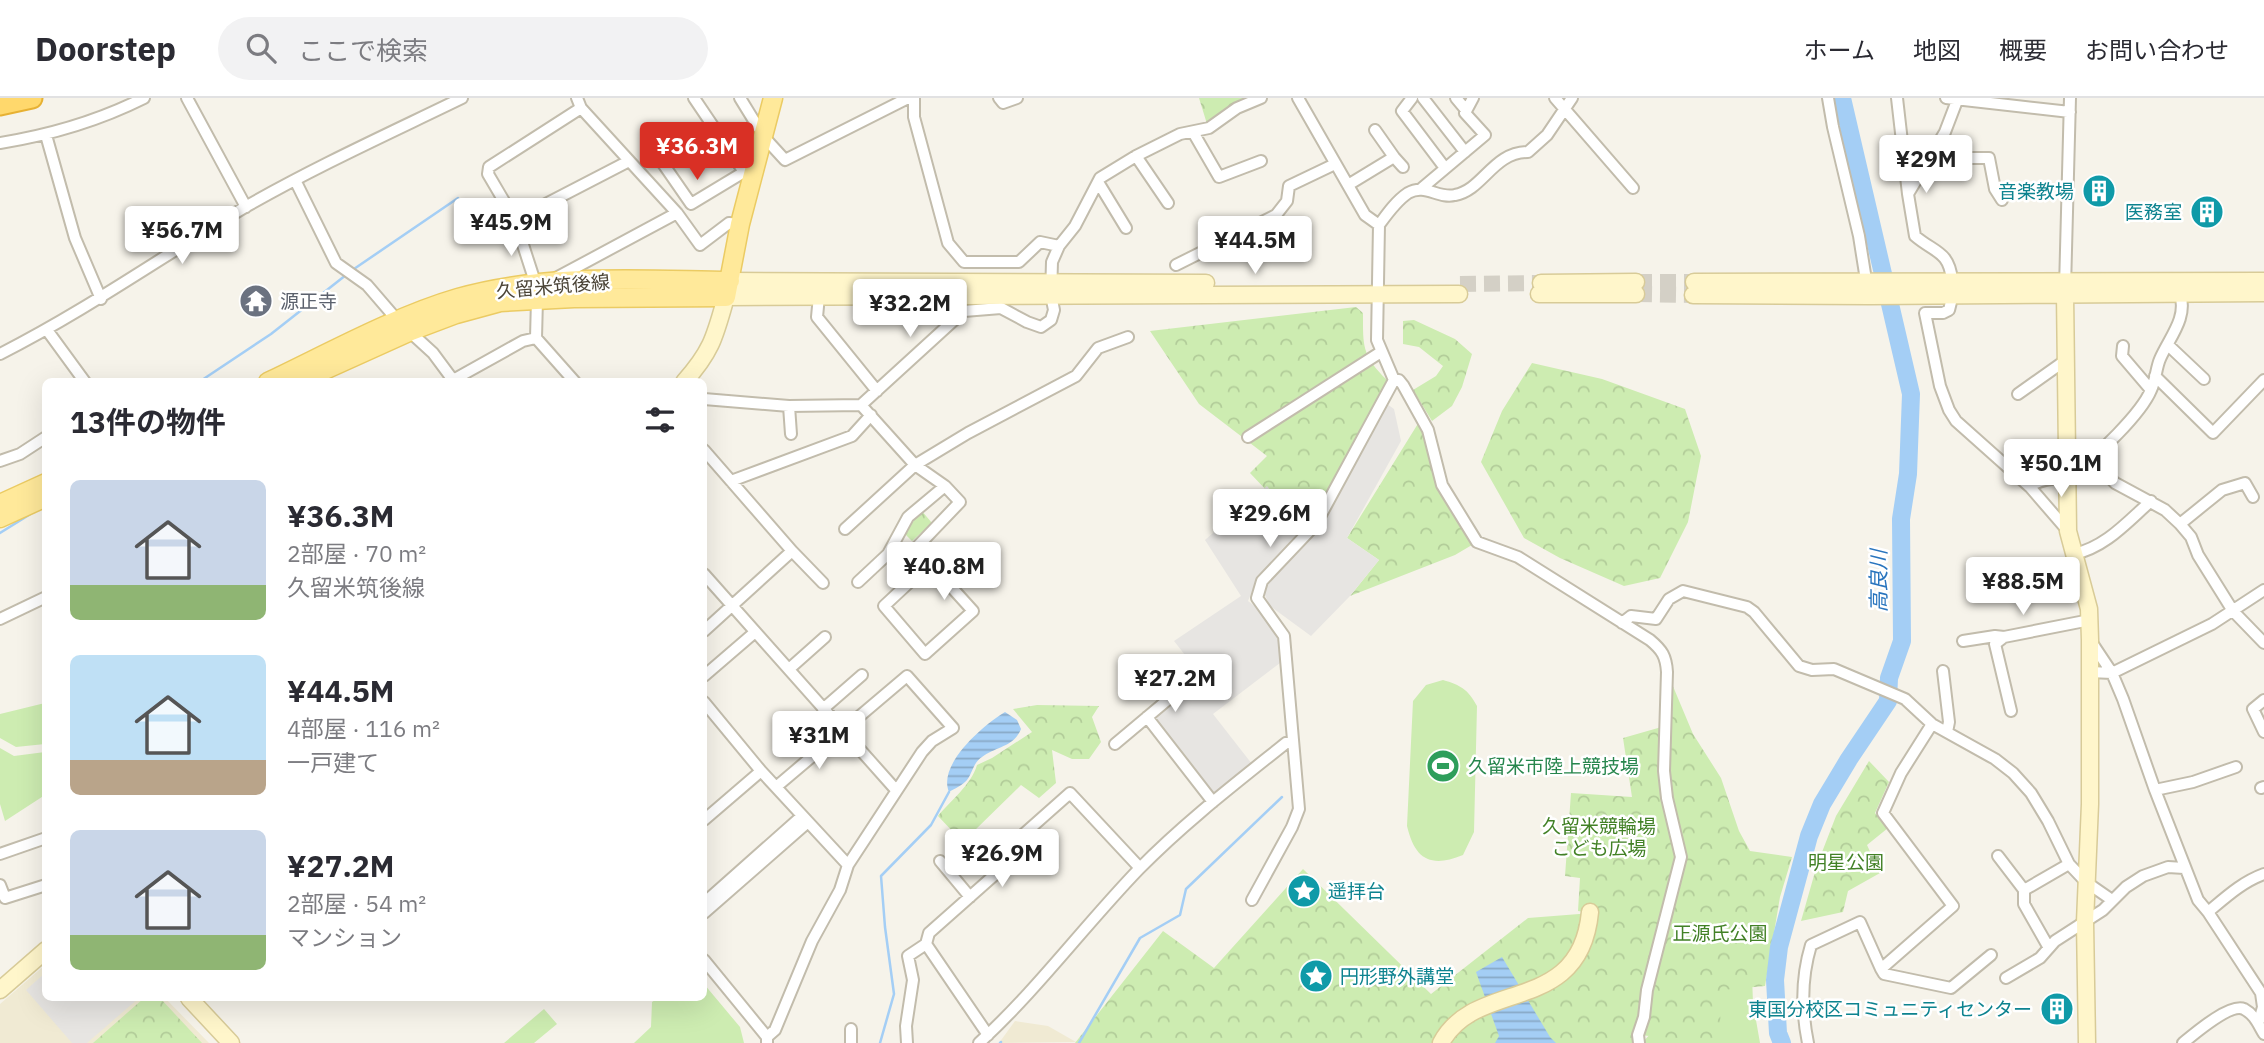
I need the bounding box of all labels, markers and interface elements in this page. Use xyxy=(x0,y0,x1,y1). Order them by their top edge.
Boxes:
search box xyxy=(218,17,708,80)
text: Doorstep xyxy=(35,27,176,70)
icon: search xyxy=(242,29,280,67)
text: ここで検索 xyxy=(298,33,428,67)
text: ホーム xyxy=(1804,34,1875,66)
text: 地図 xyxy=(1913,34,1961,66)
text: 概要 xyxy=(1999,34,2047,66)
text: お問い合わせ xyxy=(2085,34,2229,66)
pin: ¥36.3M xyxy=(640,122,754,182)
text: ¥36.3M xyxy=(656,130,738,160)
pin: ¥29M xyxy=(1885,136,1967,195)
text: ¥29M xyxy=(1895,143,1957,173)
building icon: 音楽教場 xyxy=(2080,172,2118,210)
place label: 音楽教場 xyxy=(1998,179,2074,203)
building icon: 医務室 xyxy=(2188,193,2226,231)
pin: ¥45.9M xyxy=(454,198,568,258)
place label: 医務室 xyxy=(2125,200,2182,224)
pin: ¥56.7M xyxy=(125,206,239,266)
text: ¥45.9M xyxy=(470,206,552,236)
text: ¥56.7M xyxy=(141,214,223,244)
pin: ¥44.5M xyxy=(1198,216,1312,276)
text: ¥44.5M xyxy=(1214,224,1296,254)
street label: 久留米筑後線 xyxy=(495,269,611,303)
pin: ¥32.2M xyxy=(853,280,967,339)
temple icon: 源正寺 xyxy=(237,282,275,320)
text: ¥32.2M xyxy=(869,287,951,317)
place label: 源正寺 xyxy=(280,289,337,313)
icon: filters xyxy=(641,401,679,439)
text: 13件の物件 xyxy=(70,402,226,441)
pin: ¥50.1M xyxy=(2004,440,2118,499)
text: ¥50.1M xyxy=(2020,447,2102,477)
pin: ¥29.6M xyxy=(1213,490,1327,549)
text: ¥36.3M xyxy=(287,496,394,535)
text: ¥29.6M xyxy=(1229,497,1311,527)
icon: home xyxy=(126,508,210,592)
text: 2部屋 · 70 m² xyxy=(287,538,426,568)
pin: ¥40.8M xyxy=(887,542,1001,602)
water label: 高良川 xyxy=(1864,548,1892,613)
text: ¥40.8M xyxy=(903,550,985,580)
pin: ¥88.5M xyxy=(1966,558,2080,617)
text: ¥88.5M xyxy=(1982,565,2064,595)
text: 久留米筑後線 xyxy=(287,572,425,602)
pin: ¥27.2M xyxy=(1118,654,1232,714)
text: ¥27.2M xyxy=(1134,662,1216,692)
text: ¥44.5M xyxy=(287,671,394,710)
icon: home xyxy=(126,683,210,767)
pin: ¥31M xyxy=(778,712,860,771)
text: 4部屋 · 116 m² xyxy=(287,713,440,743)
text: ¥31M xyxy=(788,719,850,749)
text: 一戸建て xyxy=(287,747,379,777)
sports icon: 久留米市陸上競技場 xyxy=(1424,747,1462,785)
place label: 久留米市陸上競技場 xyxy=(1468,754,1639,778)
park label: 久留米競輪場 こども広場 xyxy=(1542,814,1656,860)
pin: ¥26.9M xyxy=(945,830,1059,889)
text: ¥26.9M xyxy=(961,837,1043,867)
text: ¥27.2M xyxy=(287,846,394,885)
park label: 明星公園 xyxy=(1808,850,1884,874)
icon: home xyxy=(126,858,210,942)
place icon: 遥拝台 xyxy=(1285,872,1323,910)
place label: 遥拝台 xyxy=(1328,879,1385,903)
text: 2部屋 · 54 m² xyxy=(287,888,426,918)
park label: 正源氏公園 xyxy=(1672,921,1768,945)
text: マンション xyxy=(287,922,402,952)
place icon: 円形野外講堂 xyxy=(1297,957,1335,995)
place label: 円形野外講堂 xyxy=(1340,964,1454,988)
building icon: 東国分校区コミュニティセンター xyxy=(2038,990,2076,1028)
place label: 東国分校区コミュニティセンター xyxy=(1748,997,2032,1021)

